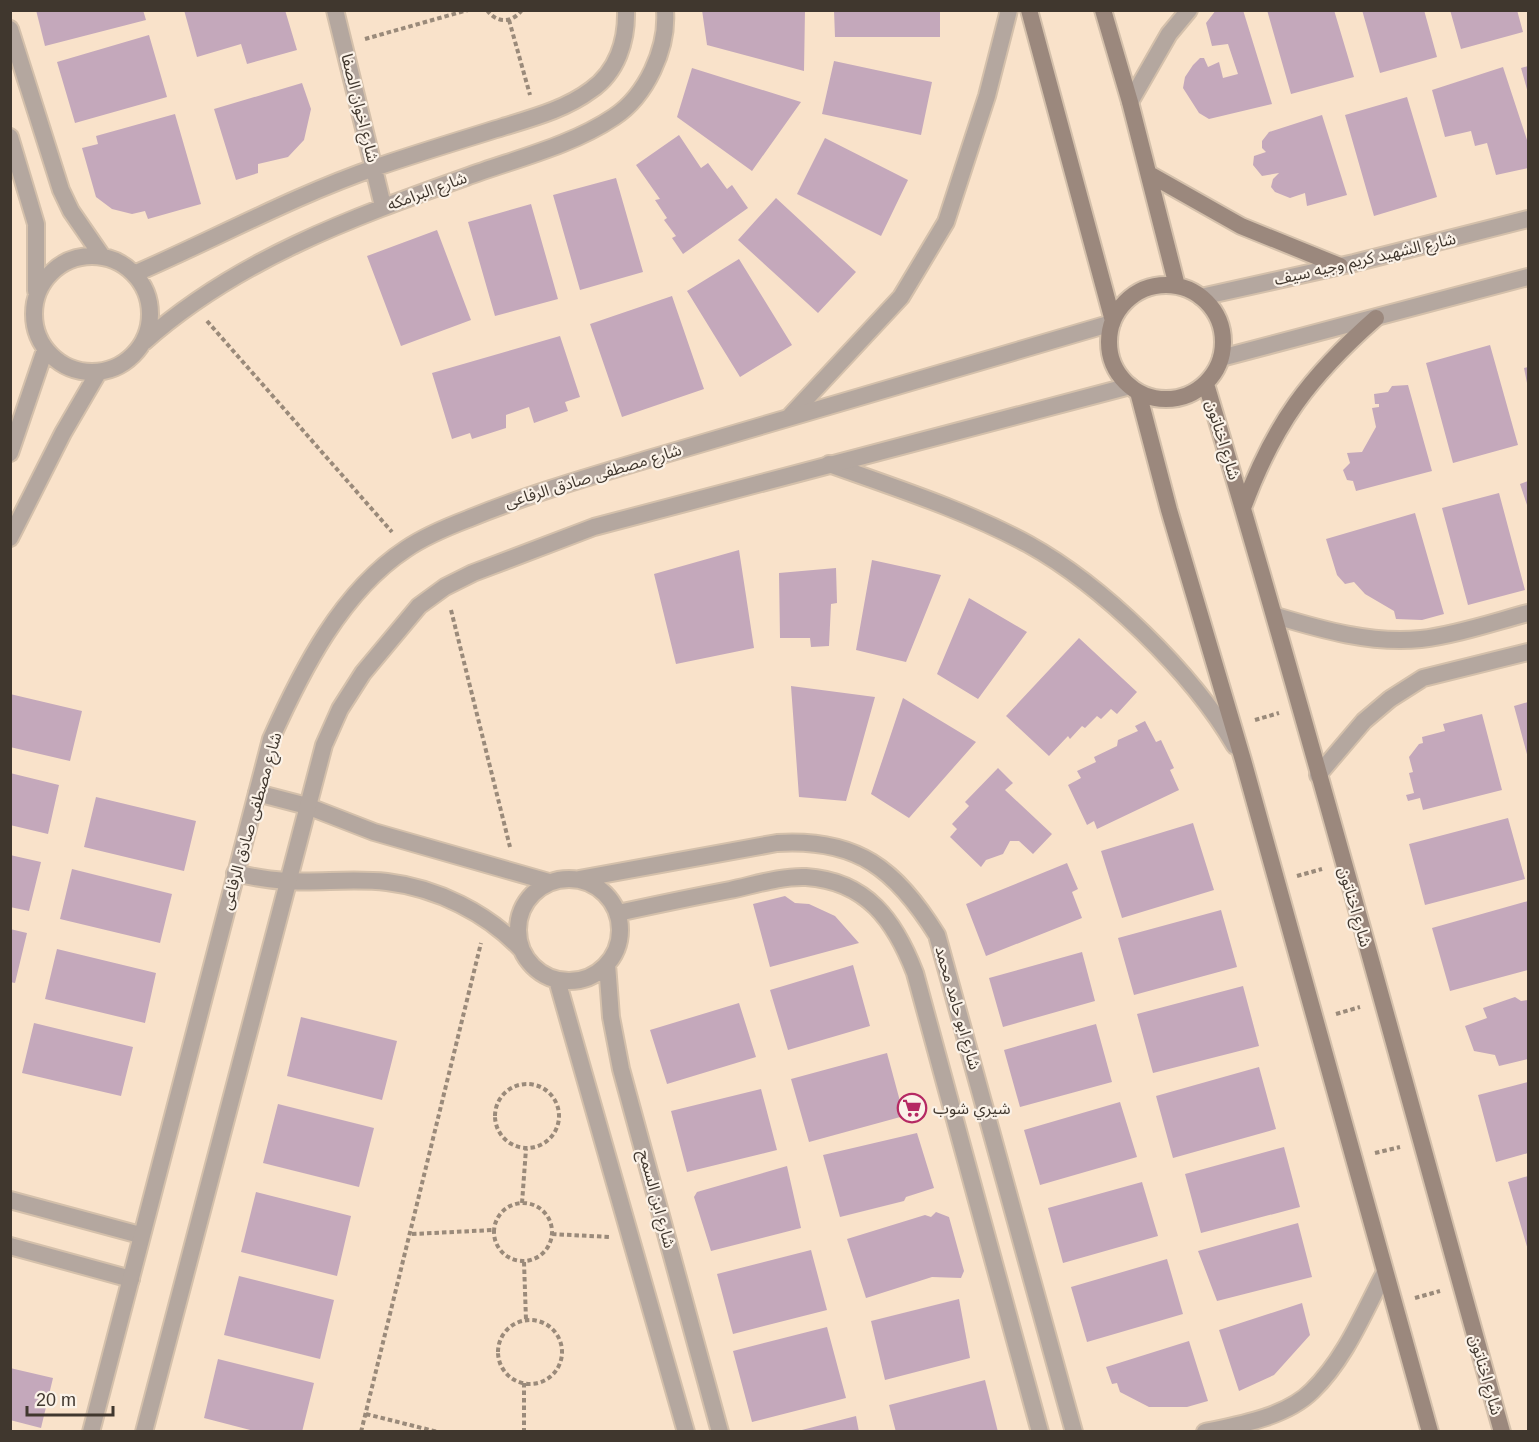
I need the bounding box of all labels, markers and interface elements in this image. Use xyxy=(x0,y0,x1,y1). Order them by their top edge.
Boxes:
street label: شارع اخوان الصفا xyxy=(334,52,382,165)
street label: شارع البرامكه xyxy=(385,169,470,217)
street label: شارع الشهيد كريم وجيه سيف xyxy=(1273,230,1458,292)
street label: شارع اخناتون xyxy=(1199,398,1243,483)
street label: شارع مصطفى صادق الرفاعى xyxy=(503,441,685,515)
street label: شارع مصطفى صادق الرفاعى xyxy=(218,730,288,913)
street label: شارع اخناتون xyxy=(1332,865,1375,950)
street label: شارع ابو حامد محمد xyxy=(928,944,984,1073)
supermarket icon: شيري شوب xyxy=(896,1092,928,1124)
place label: شيري شوب xyxy=(933,1100,1010,1120)
street label: شارع ابن السمح xyxy=(632,1148,678,1251)
street label: شارع اخناتون xyxy=(1463,1333,1506,1418)
scale bar xyxy=(27,1379,112,1417)
text: 20 m xyxy=(36,1390,76,1410)

